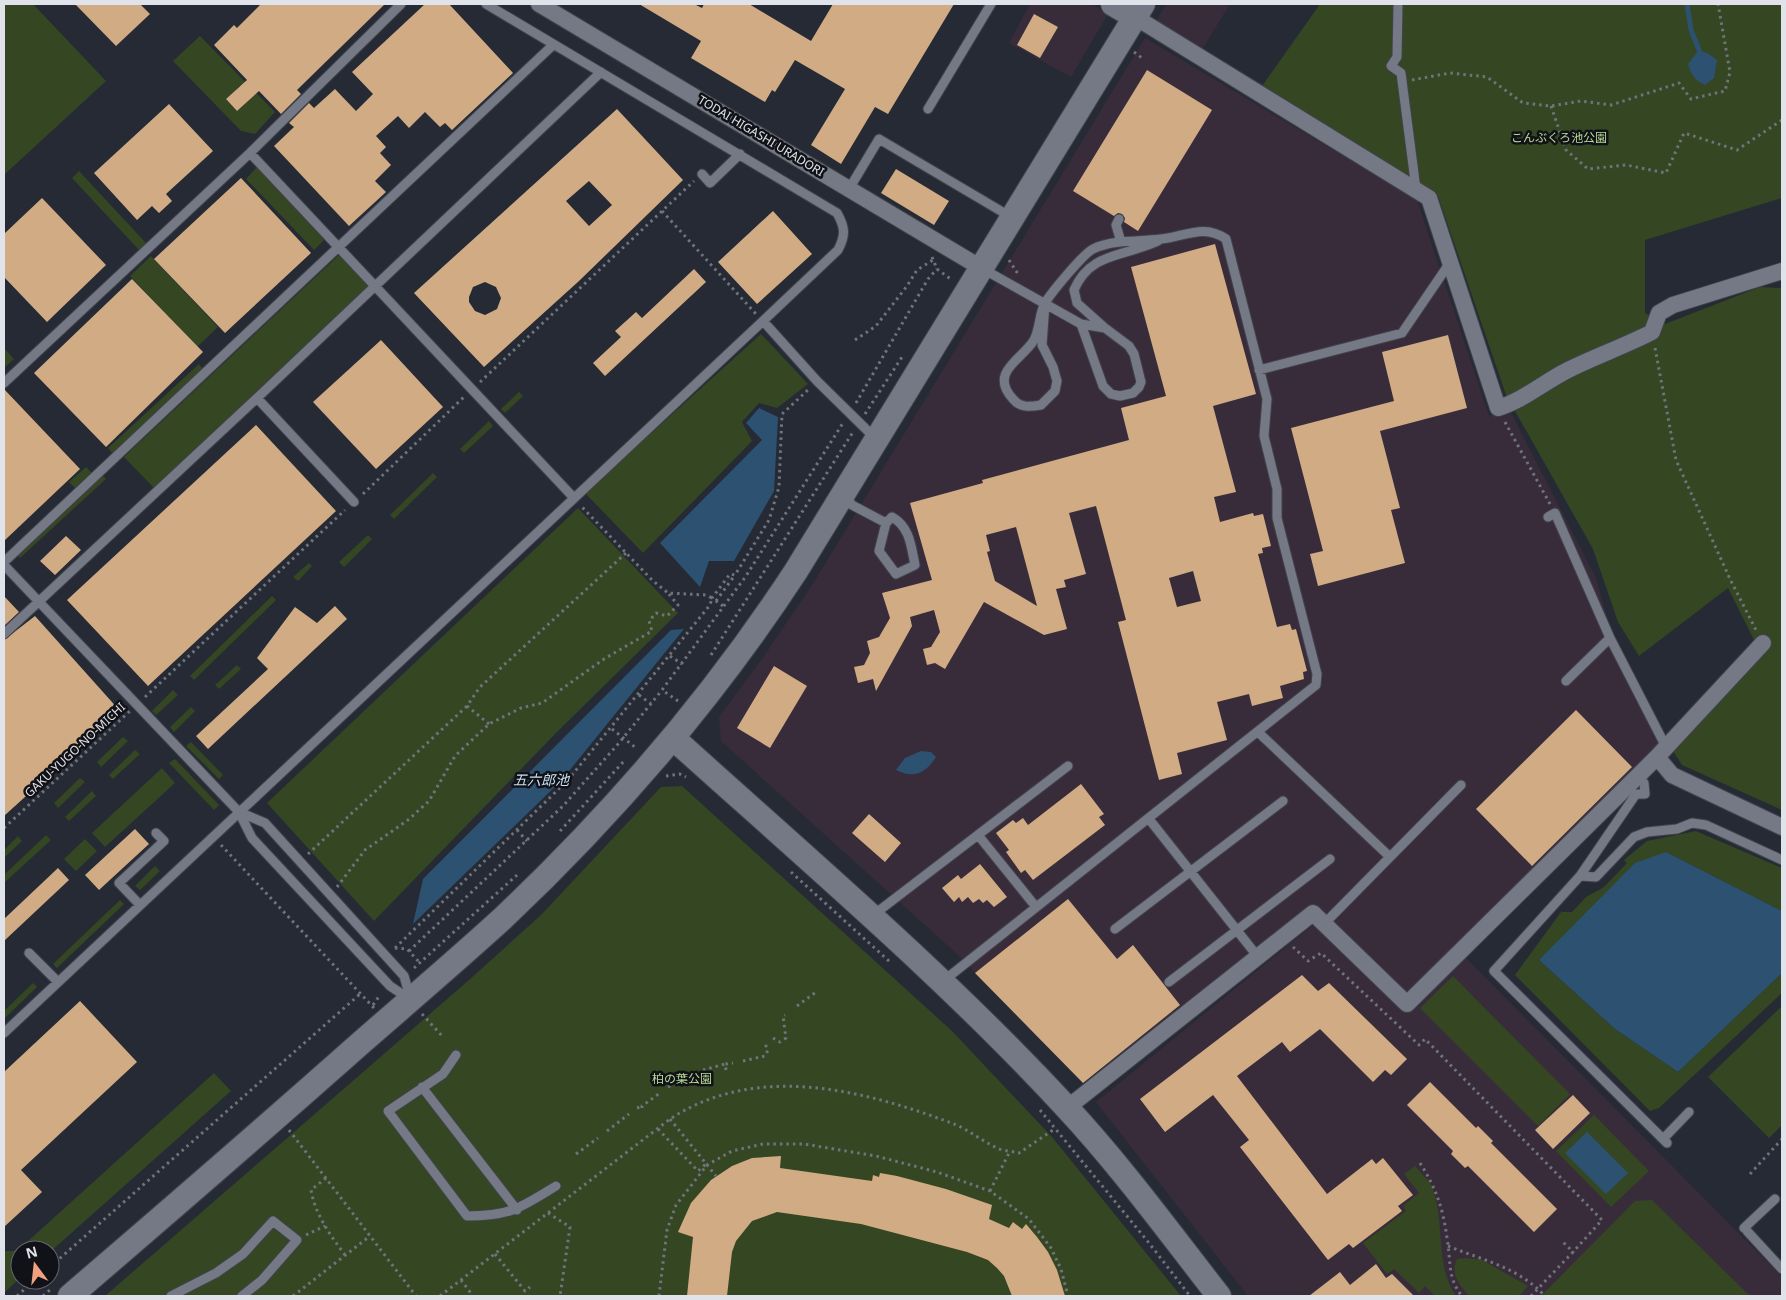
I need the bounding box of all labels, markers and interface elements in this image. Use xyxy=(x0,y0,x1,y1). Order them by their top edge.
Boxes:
street label: TODAI HIGASHI URADORI xyxy=(695,91,828,180)
park label: こんぶくろ池公園 xyxy=(1511,129,1607,146)
street label: GAKU-YUGO-NO-MICHI xyxy=(21,698,129,801)
water label: 五六郎池 xyxy=(513,770,571,789)
park label: 柏の葉公園 xyxy=(652,1070,712,1087)
north arrow xyxy=(10,1240,60,1290)
text: N xyxy=(24,1241,39,1263)

